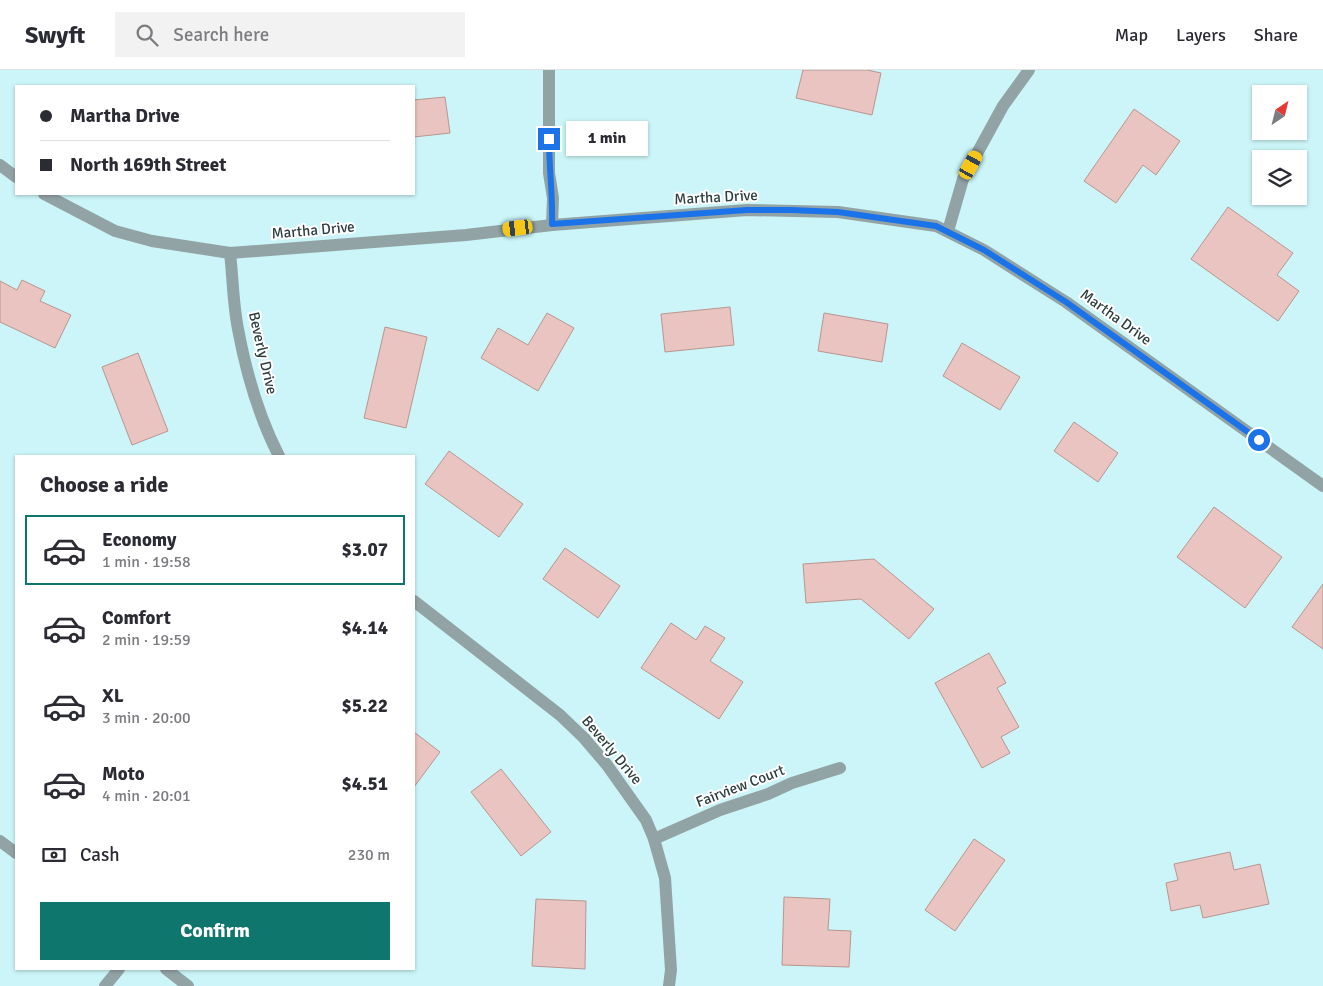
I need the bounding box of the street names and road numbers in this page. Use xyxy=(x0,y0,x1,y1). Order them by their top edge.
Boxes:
street label: Martha Drive xyxy=(674,186,758,208)
street label: Martha Drive xyxy=(271,217,355,243)
street label: Martha Drive xyxy=(1077,285,1155,349)
street label: Beverly Drive xyxy=(245,310,281,396)
street label: Beverly Drive xyxy=(578,712,646,788)
street label: Fairview Court xyxy=(693,761,787,811)

